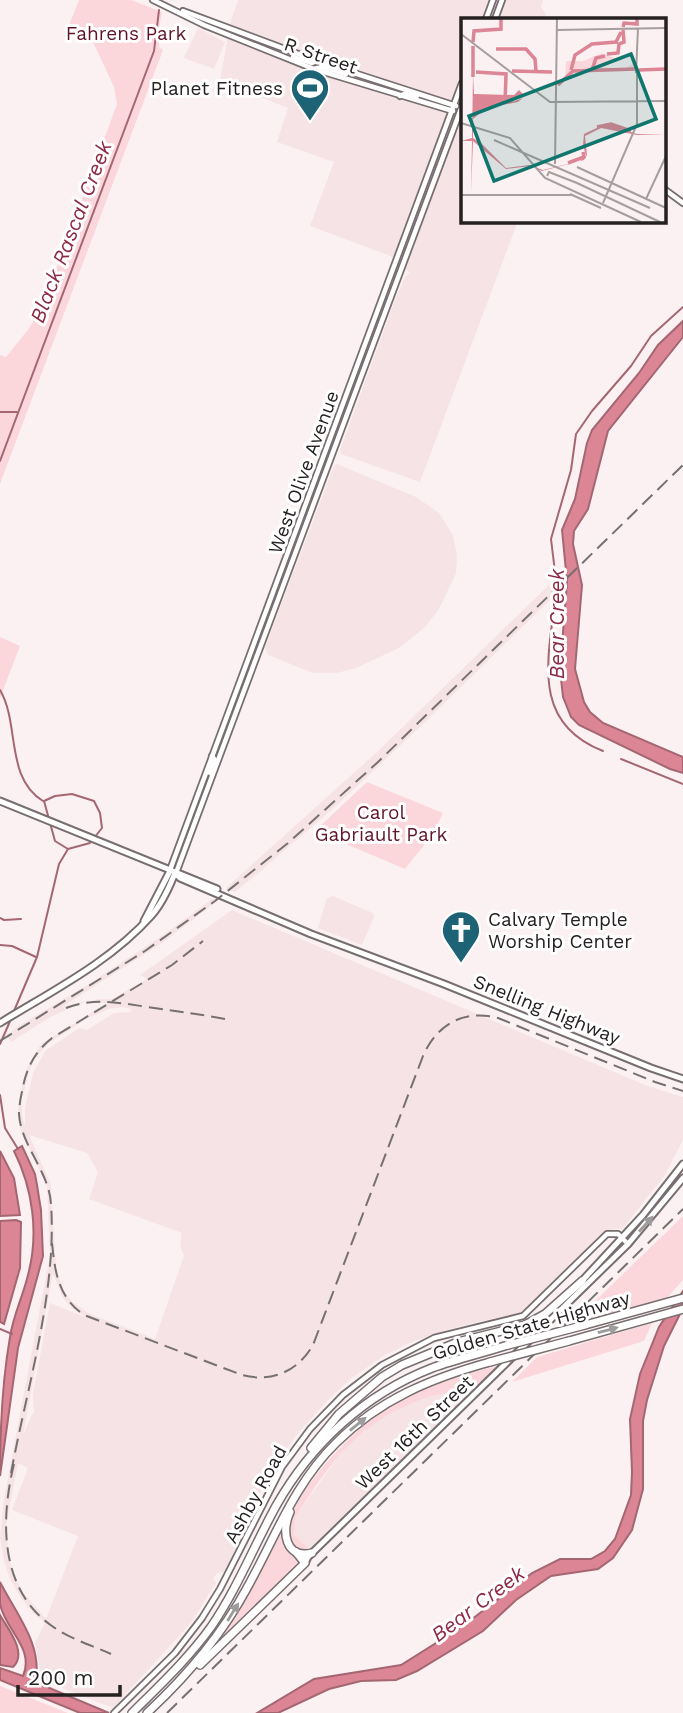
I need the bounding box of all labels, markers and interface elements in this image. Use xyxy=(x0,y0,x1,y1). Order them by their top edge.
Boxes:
inset map xyxy=(461,18,666,222)
park label: Fahrens Park xyxy=(66,22,187,45)
street label: R Street xyxy=(281,32,361,79)
sports icon: Planet Fitness xyxy=(289,67,331,122)
place label: Planet Fitness xyxy=(151,77,283,100)
water label: Black Rascal Creek xyxy=(24,137,117,326)
street label: West Olive Avenue xyxy=(263,387,344,557)
water label: Bear Creek xyxy=(544,568,569,679)
park label: Carol Gabriault Park xyxy=(315,801,447,846)
place label: Calvary Temple Worship Center xyxy=(488,908,632,953)
church icon: Calvary Temple Worship Center xyxy=(440,909,482,964)
street label: Snelling Highway xyxy=(470,970,624,1049)
one-way arrow xyxy=(637,1216,653,1233)
street label: Golden State Highway xyxy=(430,1286,633,1365)
one-way arrow xyxy=(597,1324,619,1335)
street label: West 16th Street xyxy=(351,1370,478,1494)
one-way arrow xyxy=(349,1417,366,1432)
street label: Ashby Road xyxy=(219,1441,292,1547)
water label: Bear Creek xyxy=(426,1560,530,1647)
one-way arrow xyxy=(227,1602,240,1621)
scale bar xyxy=(18,1654,119,1698)
text: 200 m xyxy=(28,1665,94,1690)

